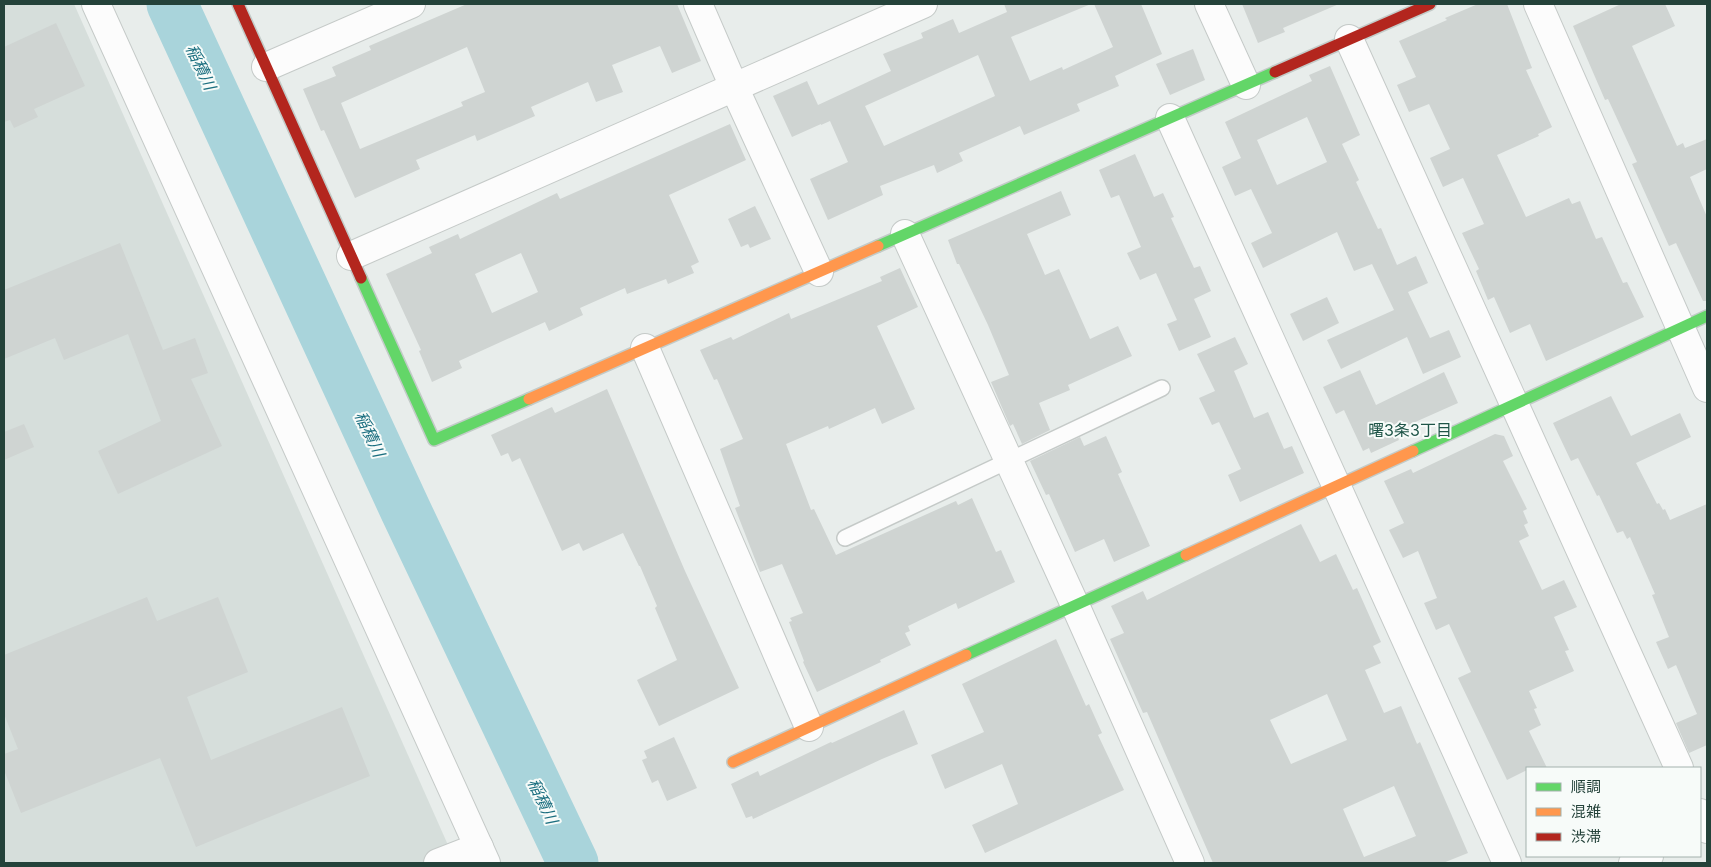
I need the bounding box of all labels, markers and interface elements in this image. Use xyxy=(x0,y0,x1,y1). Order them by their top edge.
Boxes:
water label: 稲積川 xyxy=(182,41,221,95)
water label: 稲積川 xyxy=(351,408,390,462)
district label: 曙3条3丁目 xyxy=(1368,420,1452,440)
legend xyxy=(1526,767,1701,857)
water label: 稲積川 xyxy=(524,775,563,829)
text: 順調 xyxy=(1571,777,1601,796)
text: 混雑 xyxy=(1571,802,1601,821)
text: 渋滞 xyxy=(1571,827,1601,846)

